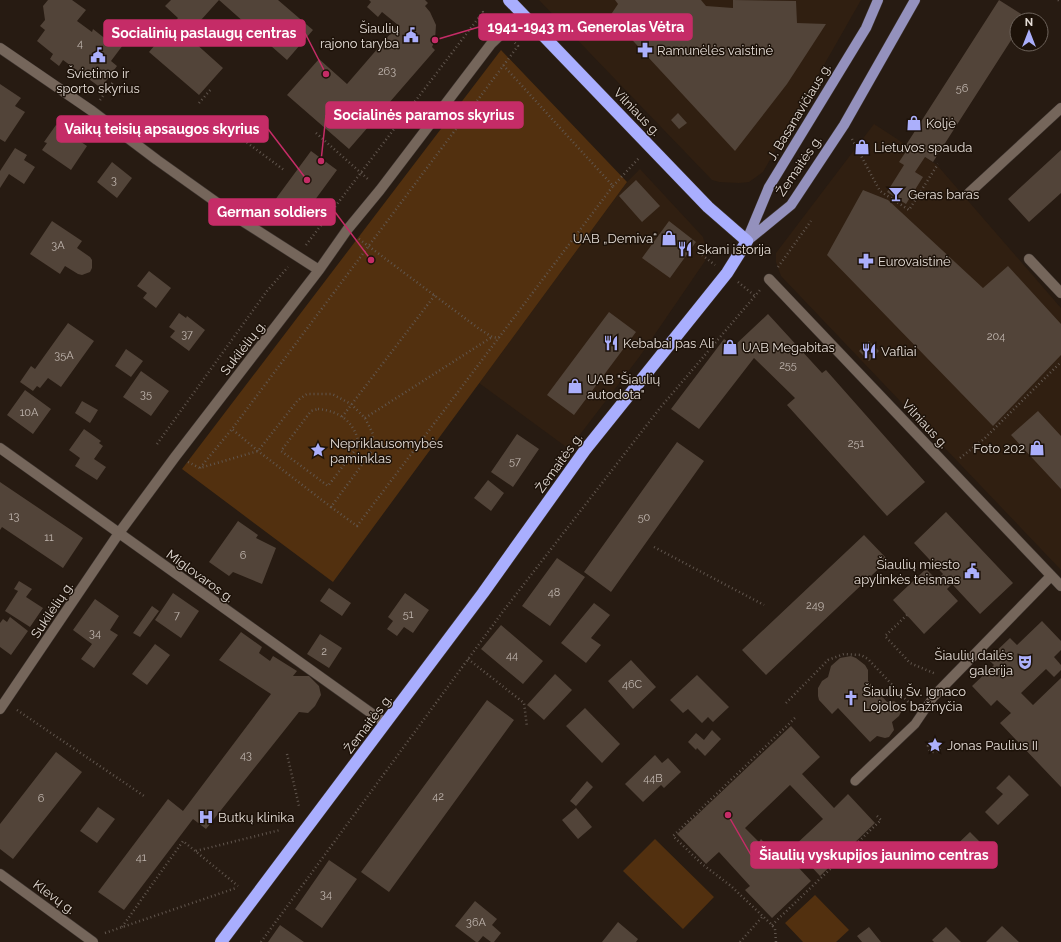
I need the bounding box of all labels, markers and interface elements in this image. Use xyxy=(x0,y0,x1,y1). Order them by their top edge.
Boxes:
north arrow xyxy=(1009,12,1049,52)
callout: 1941-1943 m. Generolas Vėtra xyxy=(479,14,692,40)
text: N xyxy=(1025,16,1033,29)
text: 1941-1943 m. Generolas Vėtra xyxy=(488,19,684,35)
callout: Socialinių paslaugų centras xyxy=(104,20,305,46)
place label: Šiaulių rajono taryba xyxy=(320,20,399,51)
text: Socialinių paslaugų centras xyxy=(112,25,296,42)
public building icon: Šiaulių rajono taryba xyxy=(402,26,420,44)
house number: 4 xyxy=(77,37,83,50)
pharmacy icon: Ramunėlės vaistinė xyxy=(636,41,654,59)
place label: Ramunėlės vaistinė xyxy=(657,43,773,58)
public building icon: Švietimo ir sporto skyrius xyxy=(89,46,107,64)
street label: J. Basanavičiaus g. xyxy=(764,61,834,163)
place label: Švietimo ir sporto skyrius xyxy=(56,65,140,96)
house number: 263 xyxy=(378,65,396,78)
house number: 56 xyxy=(956,82,969,95)
street label: Vilniaus g. xyxy=(611,85,663,139)
callout: Socialinės paramos skyrius xyxy=(326,102,523,128)
text: Socialinės paramos skyrius xyxy=(334,107,514,123)
shop icon: Koljė xyxy=(905,114,923,132)
callout: Vaikų teisių apsaugos skyrius xyxy=(57,116,268,142)
place label: Koljė xyxy=(926,116,956,131)
text: Vaikų teisių apsaugos skyrius xyxy=(65,121,260,138)
street label: Žemaitės g. xyxy=(773,133,825,199)
shop icon: Lietuvos spauda xyxy=(853,138,871,156)
place label: Lietuvos spauda xyxy=(874,140,972,155)
house number: 3 xyxy=(111,174,117,187)
bar icon: Geras baras xyxy=(887,185,905,203)
place label: Geras baras xyxy=(908,187,979,202)
callout: German soldiers xyxy=(209,199,335,225)
text: German soldiers xyxy=(217,204,327,220)
shop icon: UAB „Demiva“ xyxy=(660,229,678,247)
place label: UAB „Demiva“ xyxy=(573,231,657,246)
house number: 3A xyxy=(51,239,65,252)
restaurant icon: Skani istorija xyxy=(676,240,694,258)
place label: Skani istorija xyxy=(697,242,771,257)
pharmacy icon: Eurovaistinė xyxy=(857,252,875,270)
place label: Eurovaistinė xyxy=(878,254,951,269)
street label: Sukilėlių g. xyxy=(217,318,269,378)
house number: 37 xyxy=(181,328,193,341)
house number: 204 xyxy=(987,330,1005,343)
restaurant icon: Kebabai pas Ali xyxy=(602,334,620,352)
place label: Kebabai pas Ali xyxy=(623,336,714,351)
shop icon: UAB Megabitas xyxy=(721,338,739,356)
place label: UAB Megabitas xyxy=(742,340,835,355)
restaurant icon: Vafliai xyxy=(860,342,878,360)
place label: Vafliai xyxy=(881,344,917,359)
house number: 35A xyxy=(54,349,74,362)
house number: 255 xyxy=(779,359,797,372)
place label: UAB "Šiaulių autodota" xyxy=(587,371,661,402)
shop icon: UAB "Šiaulių autodota" xyxy=(566,377,584,395)
house number: 35 xyxy=(140,388,152,401)
street label: Vilniaus g. xyxy=(899,397,951,451)
house number: 10A xyxy=(20,406,39,419)
street label: Žemaitės g. xyxy=(533,431,585,495)
place label: Nepriklausomybės paminklas xyxy=(330,436,443,466)
house number: 251 xyxy=(848,437,865,450)
shop icon: Foto 202 xyxy=(1028,439,1046,457)
place icon: Nepriklausomybės paminklas xyxy=(309,441,327,459)
place label: Foto 202 xyxy=(973,441,1025,456)
house number: 57 xyxy=(509,455,521,468)
house number: 13 xyxy=(9,510,19,523)
house number: 50 xyxy=(638,511,651,524)
house number: 11 xyxy=(44,531,54,544)
street label: Miglovaros g. xyxy=(164,547,236,605)
house number: 6 xyxy=(240,549,247,562)
place label: Šiaulių miesto apylinkės teismas xyxy=(854,556,960,587)
public building icon: Šiaulių miesto apylinkės teismas xyxy=(963,562,981,580)
street label: Sukilėlių g. xyxy=(28,579,76,641)
house number: 48 xyxy=(548,586,560,599)
house number: 249 xyxy=(806,599,824,612)
house number: 51 xyxy=(403,608,414,621)
house number: 7 xyxy=(174,609,180,622)
house number: 34 xyxy=(89,627,101,640)
house number: 2 xyxy=(321,645,327,658)
place label: Šiaulių dailės galerija xyxy=(935,647,1013,678)
house number: 44 xyxy=(506,649,518,662)
theatre icon: Šiaulių dailės galerija xyxy=(1016,653,1034,671)
house number: 46C xyxy=(622,678,643,691)
place label: Šiaulių Šv. Ignaco Lojolos bažnyčia xyxy=(863,683,966,714)
church icon: Šiaulių Šv. Ignaco Lojolos bažnyčia xyxy=(842,689,860,707)
street label: Žemaitės g. xyxy=(341,692,395,756)
place icon: Jonas Paulius II xyxy=(926,736,944,754)
place label: Jonas Paulius II xyxy=(947,738,1038,753)
house number: 43 xyxy=(240,749,252,762)
house number: 44B xyxy=(643,772,663,785)
house number: 42 xyxy=(432,790,444,803)
house number: 6 xyxy=(38,792,45,805)
hospital icon: Butkų klinika xyxy=(197,808,215,826)
place label: Butkų klinika xyxy=(218,810,294,825)
callout: Šiaulių vyskupijos jaunimo centras xyxy=(751,842,997,868)
text: Šiaulių vyskupijos jaunimo centras xyxy=(759,846,989,864)
house number: 41 xyxy=(136,851,147,864)
street label: Klevų g. xyxy=(30,877,78,917)
house number: 34 xyxy=(320,888,332,901)
house number: 36A xyxy=(466,916,486,929)

